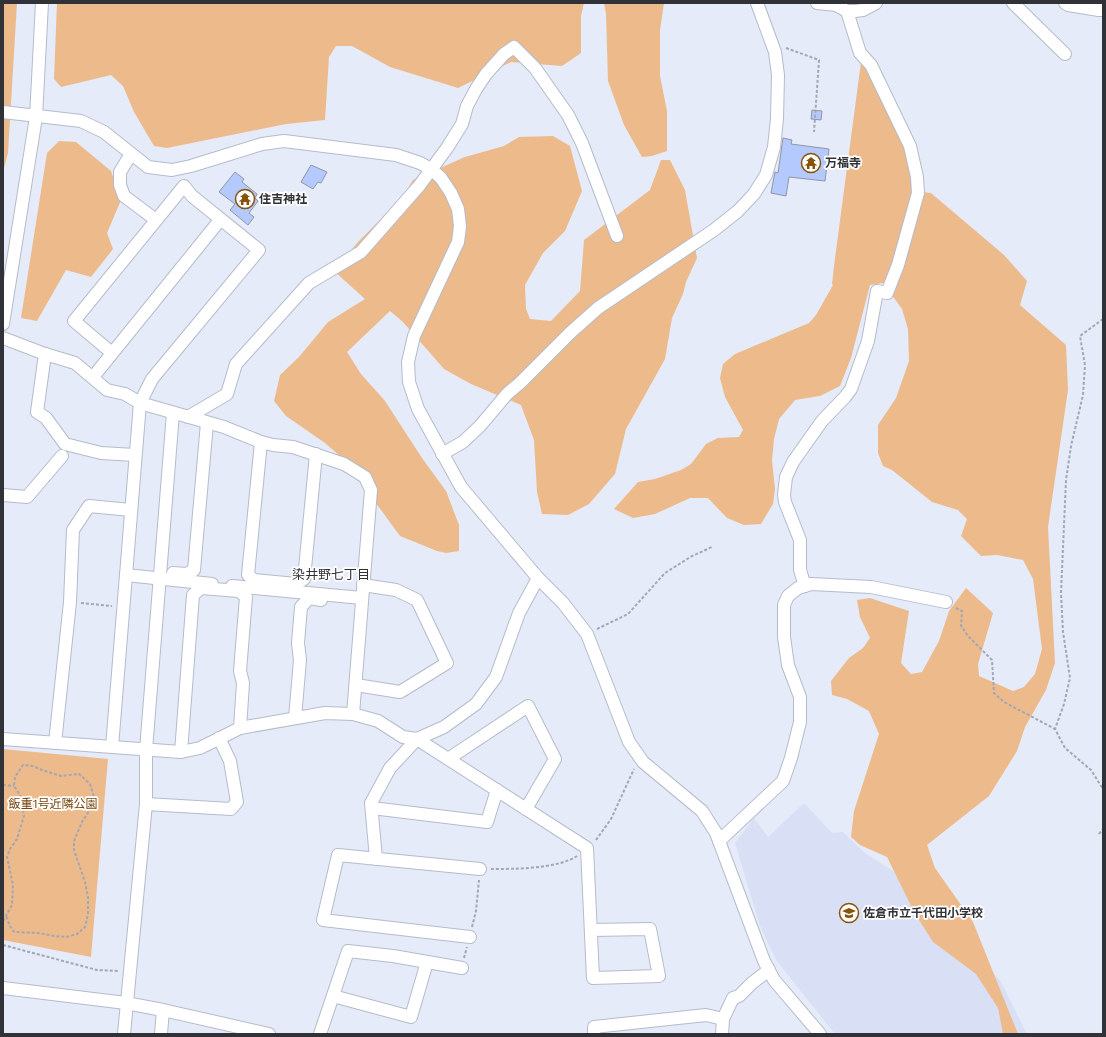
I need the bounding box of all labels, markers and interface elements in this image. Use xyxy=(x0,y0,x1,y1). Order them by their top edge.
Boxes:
temple icon: 万福寺 xyxy=(800,152,822,174)
place label: 万福寺 xyxy=(825,155,861,169)
temple icon: 住吉神社 xyxy=(234,188,256,210)
place label: 住吉神社 xyxy=(259,191,307,205)
district label: 染井野七丁目 xyxy=(292,566,370,582)
park label: 飯重1号近隣公園 xyxy=(8,796,98,810)
school or university icon: 佐倉市立千代田小学校 xyxy=(838,902,860,924)
place label: 佐倉市立千代田小学校 xyxy=(863,905,983,919)

